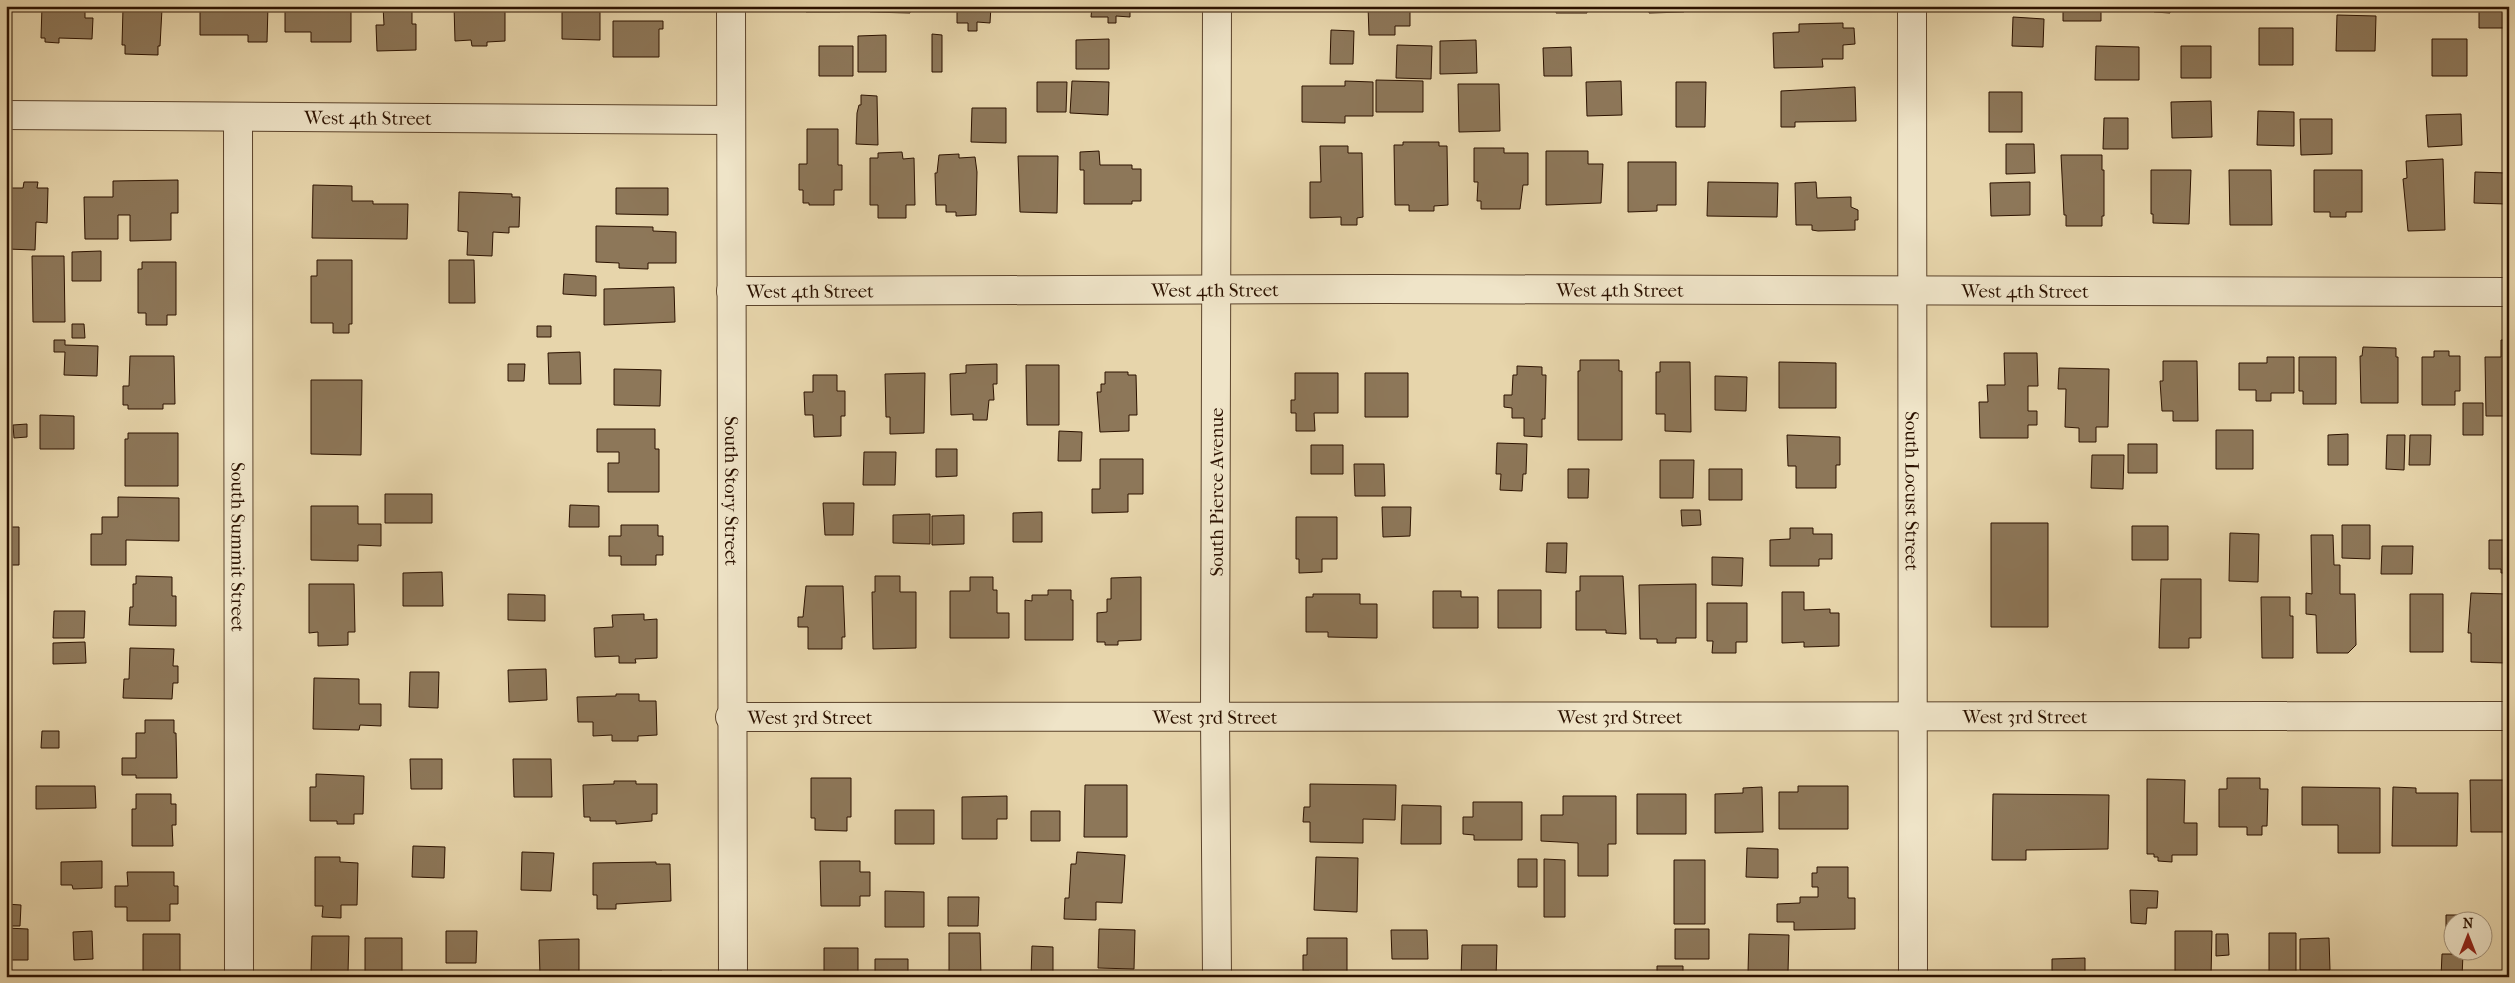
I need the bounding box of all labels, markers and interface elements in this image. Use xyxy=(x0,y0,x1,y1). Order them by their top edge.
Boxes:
street label: West 4th Street xyxy=(303,107,432,130)
street label: West 4th Street xyxy=(1150,279,1279,302)
street label: West 4th Street xyxy=(1555,279,1684,302)
street label: West 4th Street xyxy=(745,281,874,303)
street label: West 4th Street xyxy=(1960,281,2089,303)
street label: South Pierce Avenue xyxy=(1206,407,1228,577)
street label: South Locust Street xyxy=(1900,411,1923,571)
street label: South Story Street xyxy=(720,416,742,566)
street label: South Summit Street xyxy=(226,462,249,632)
street label: West 3rd Street xyxy=(1557,706,1683,729)
street label: West 3rd Street xyxy=(1962,706,2088,728)
street label: West 3rd Street xyxy=(747,707,873,729)
street label: West 3rd Street xyxy=(1152,707,1278,729)
north arrow xyxy=(2442,910,2492,960)
text: N xyxy=(2463,915,2474,932)

